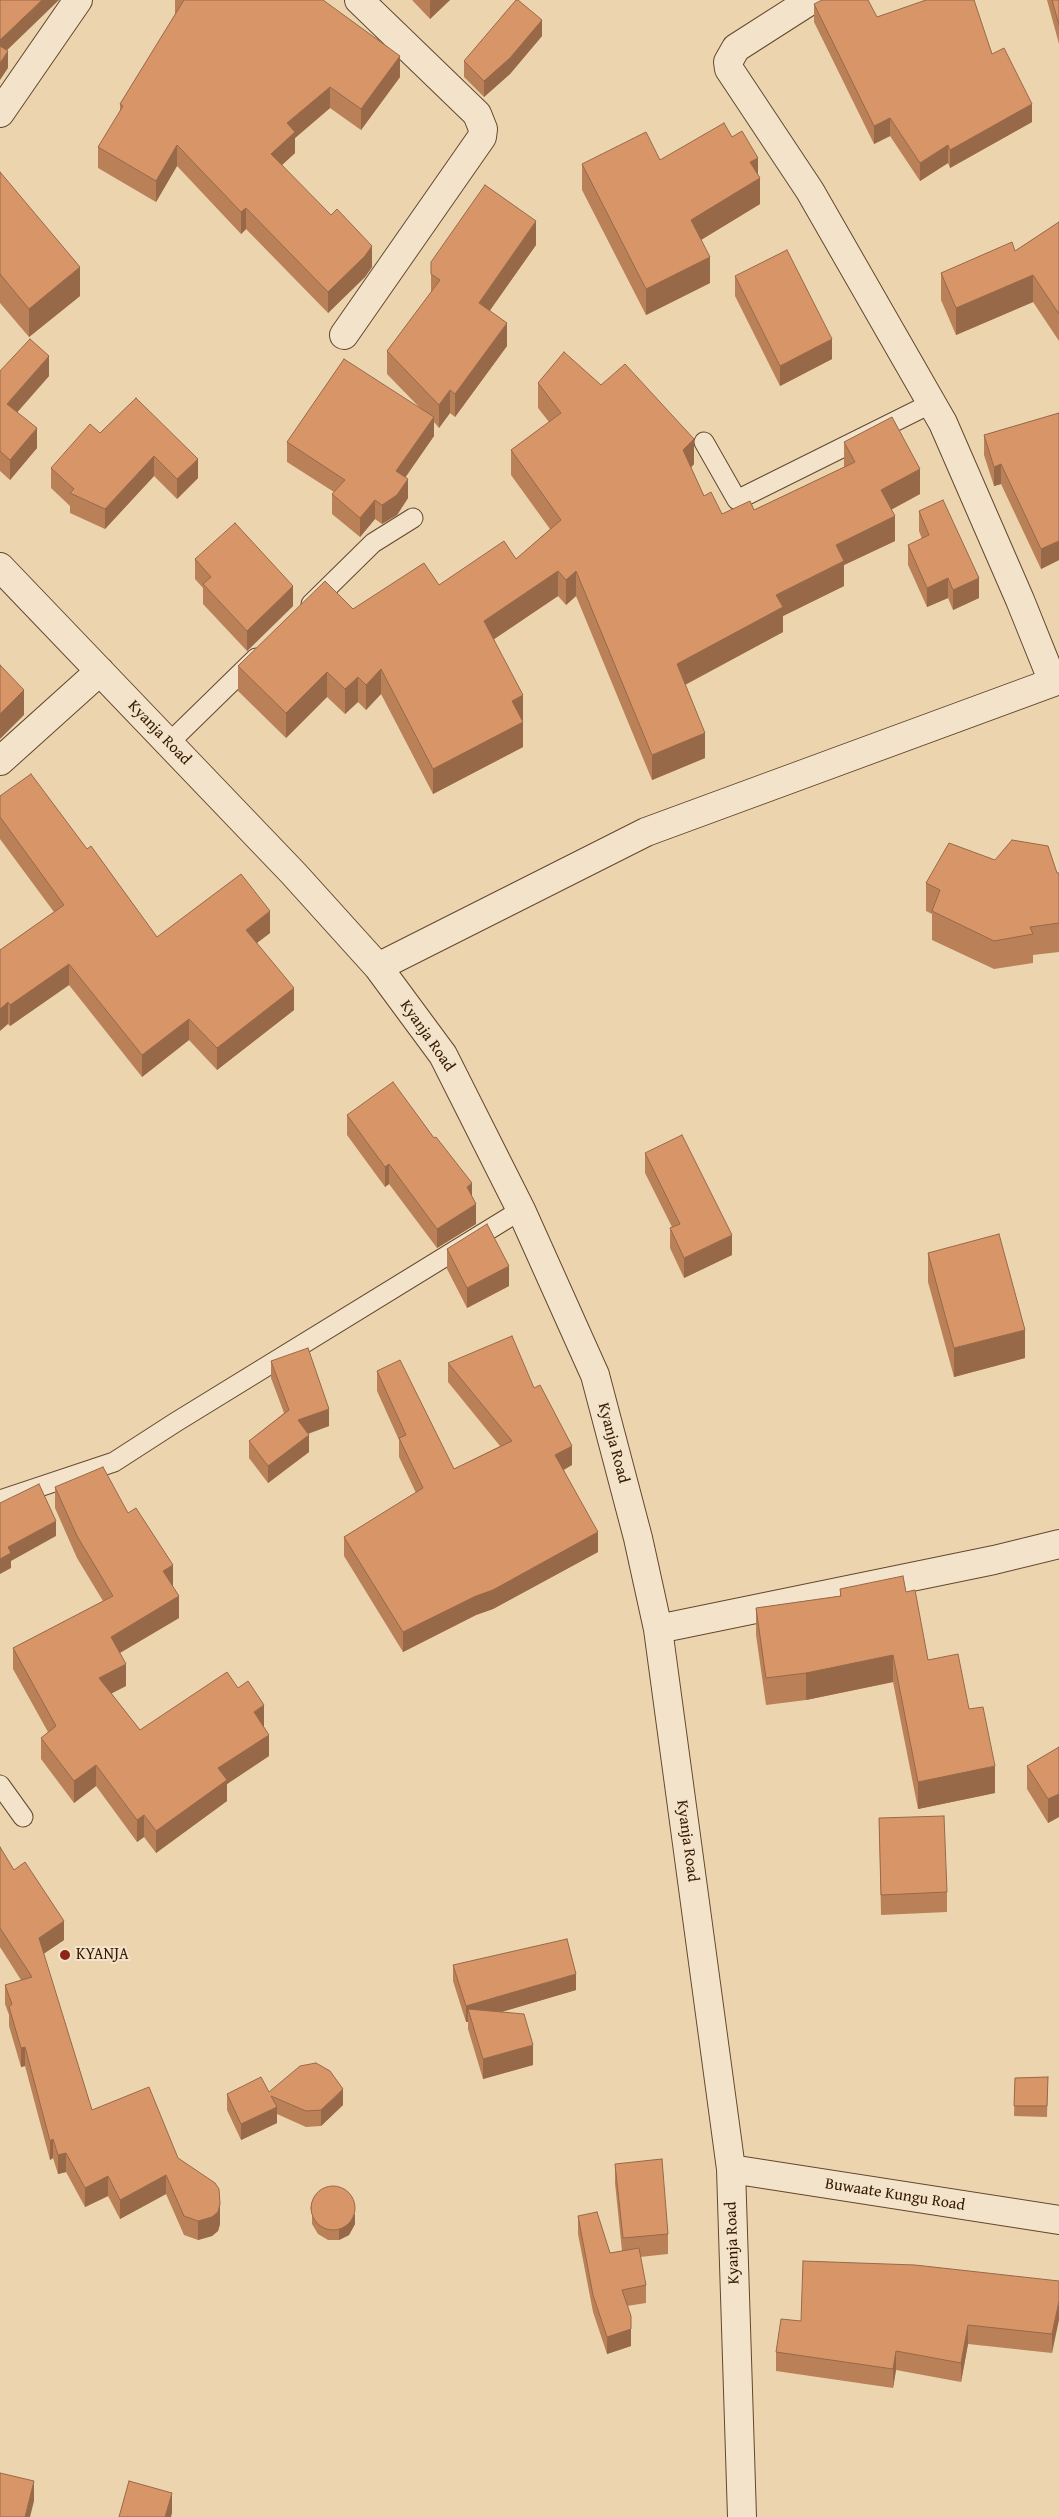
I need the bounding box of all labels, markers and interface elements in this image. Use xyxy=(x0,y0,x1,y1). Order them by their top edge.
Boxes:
street label: Kyanja Road xyxy=(123,697,195,769)
street label: Kyanja Road xyxy=(395,997,459,1075)
street label: Kyanja Road xyxy=(593,1401,633,1485)
street label: Kyanja Road xyxy=(672,1799,702,1883)
place label: KYANJA xyxy=(76,1945,129,1965)
marker: KYANJA xyxy=(58,1948,72,1962)
street label: Buwaate Kungu Road xyxy=(824,2174,966,2216)
street label: Kyanja Road xyxy=(722,2201,744,2285)

